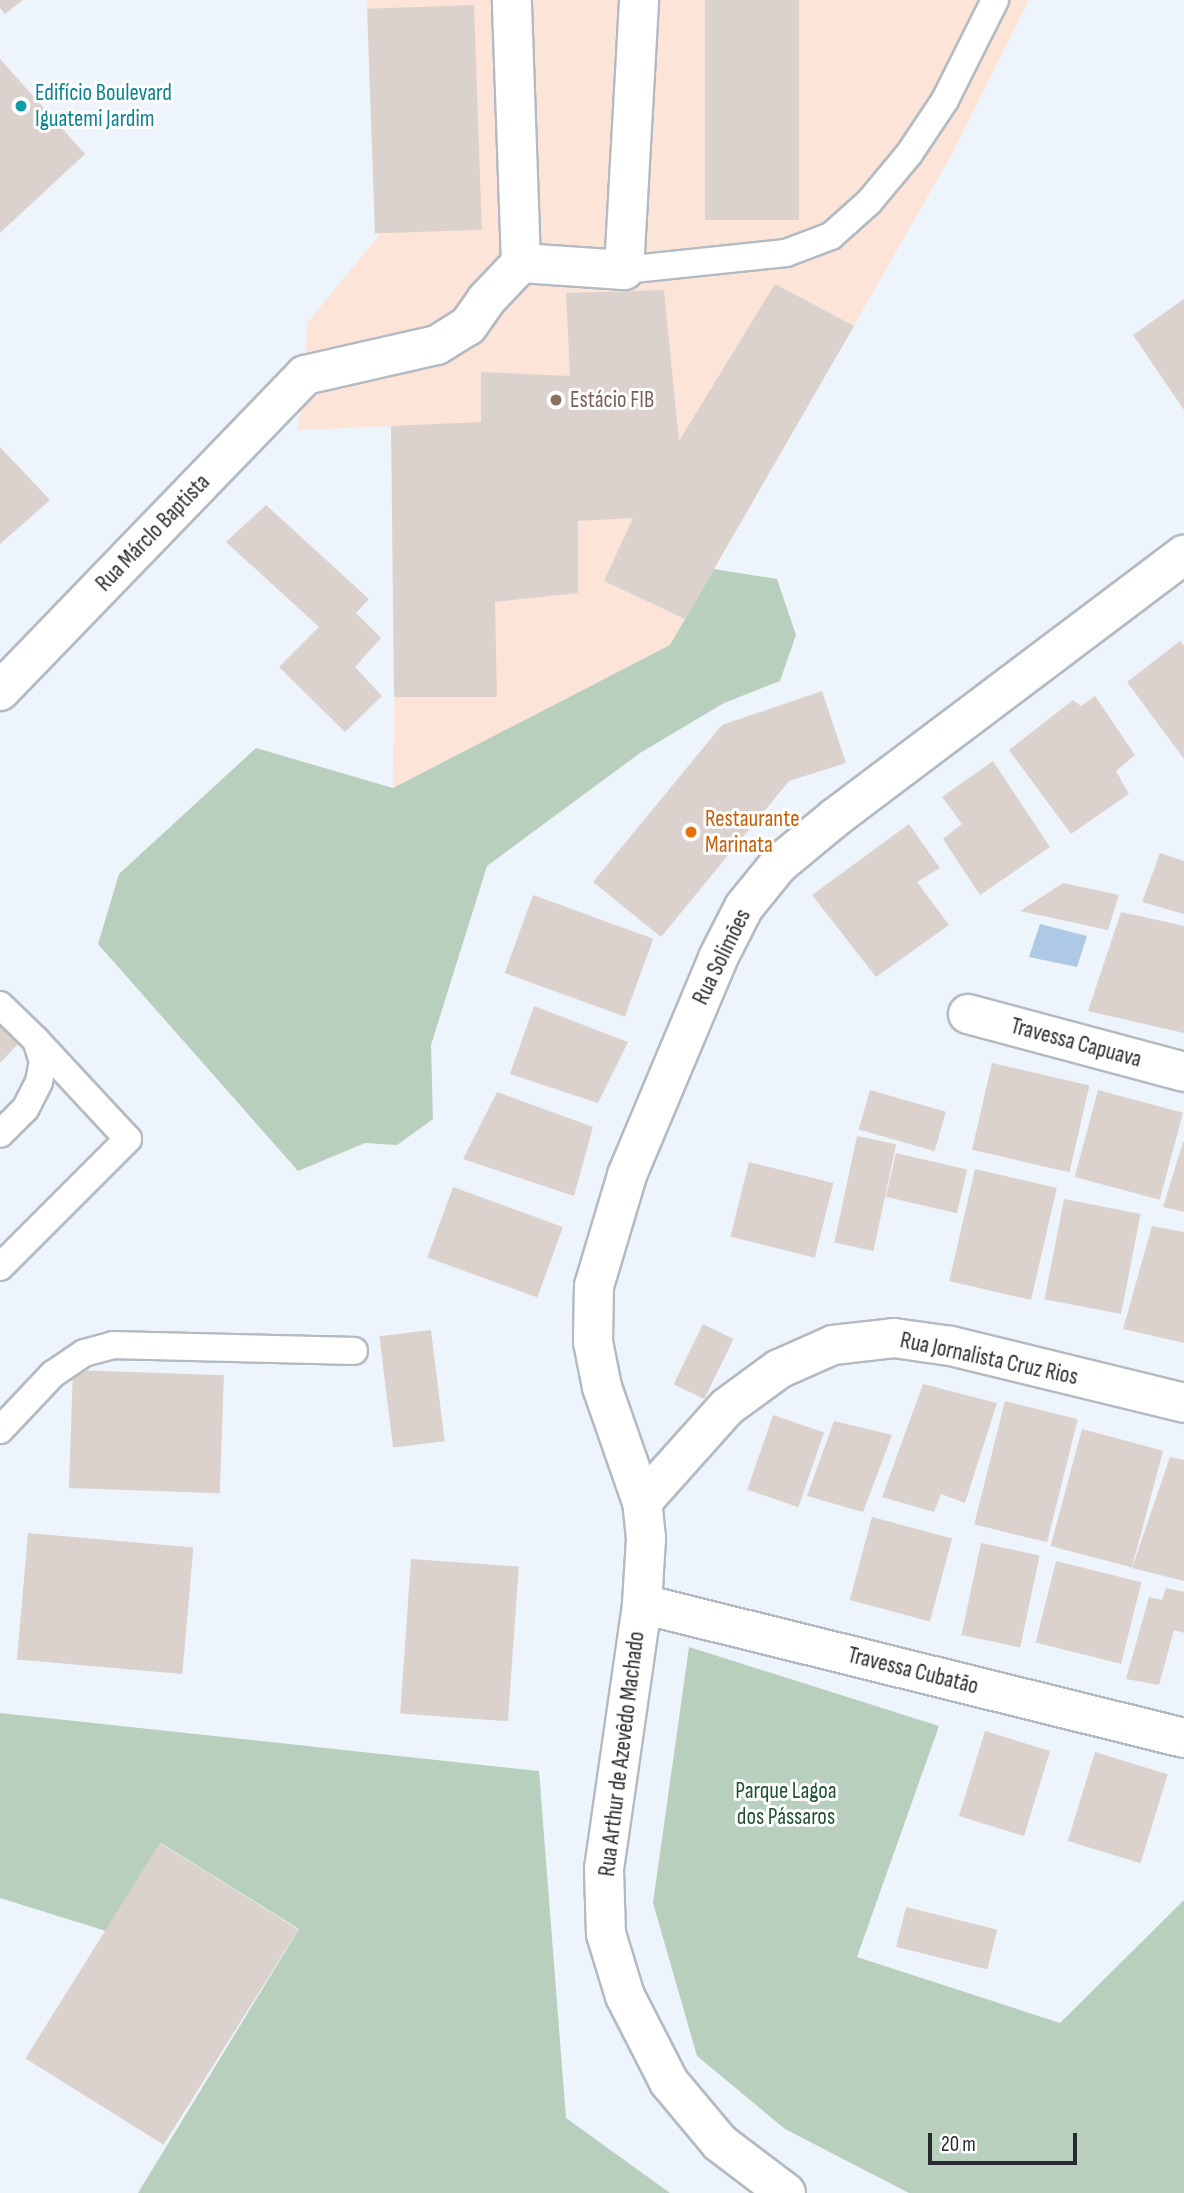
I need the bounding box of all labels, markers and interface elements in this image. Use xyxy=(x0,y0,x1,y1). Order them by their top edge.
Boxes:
place label: Edifício Boulevard Iguatemi Jardim xyxy=(35,79,172,133)
marker: Edifício Boulevard Iguatemi Jardim xyxy=(13,98,29,114)
place label: Estácio FIB xyxy=(570,386,654,414)
marker: Estácio FIB xyxy=(548,392,564,408)
street label: Rua Márclo Baptista xyxy=(90,469,216,597)
place label: Restaurante Marinata xyxy=(705,805,799,859)
marker: Restaurante Marinata xyxy=(683,824,699,840)
street label: Rua Solimões xyxy=(687,905,757,1009)
street label: Travessa Capuava xyxy=(1008,1012,1144,1074)
street label: Rua Jornalista Cruz Rios xyxy=(898,1327,1080,1391)
street label: Rua Arthur de Azevêdo Machado xyxy=(593,1630,651,1878)
street label: Travessa Cubatão xyxy=(845,1641,981,1701)
park label: Parque Lagoa dos Pássaros xyxy=(735,1777,837,1831)
scale bar xyxy=(932,2120,1081,2164)
text: 20 m xyxy=(941,2132,976,2157)

